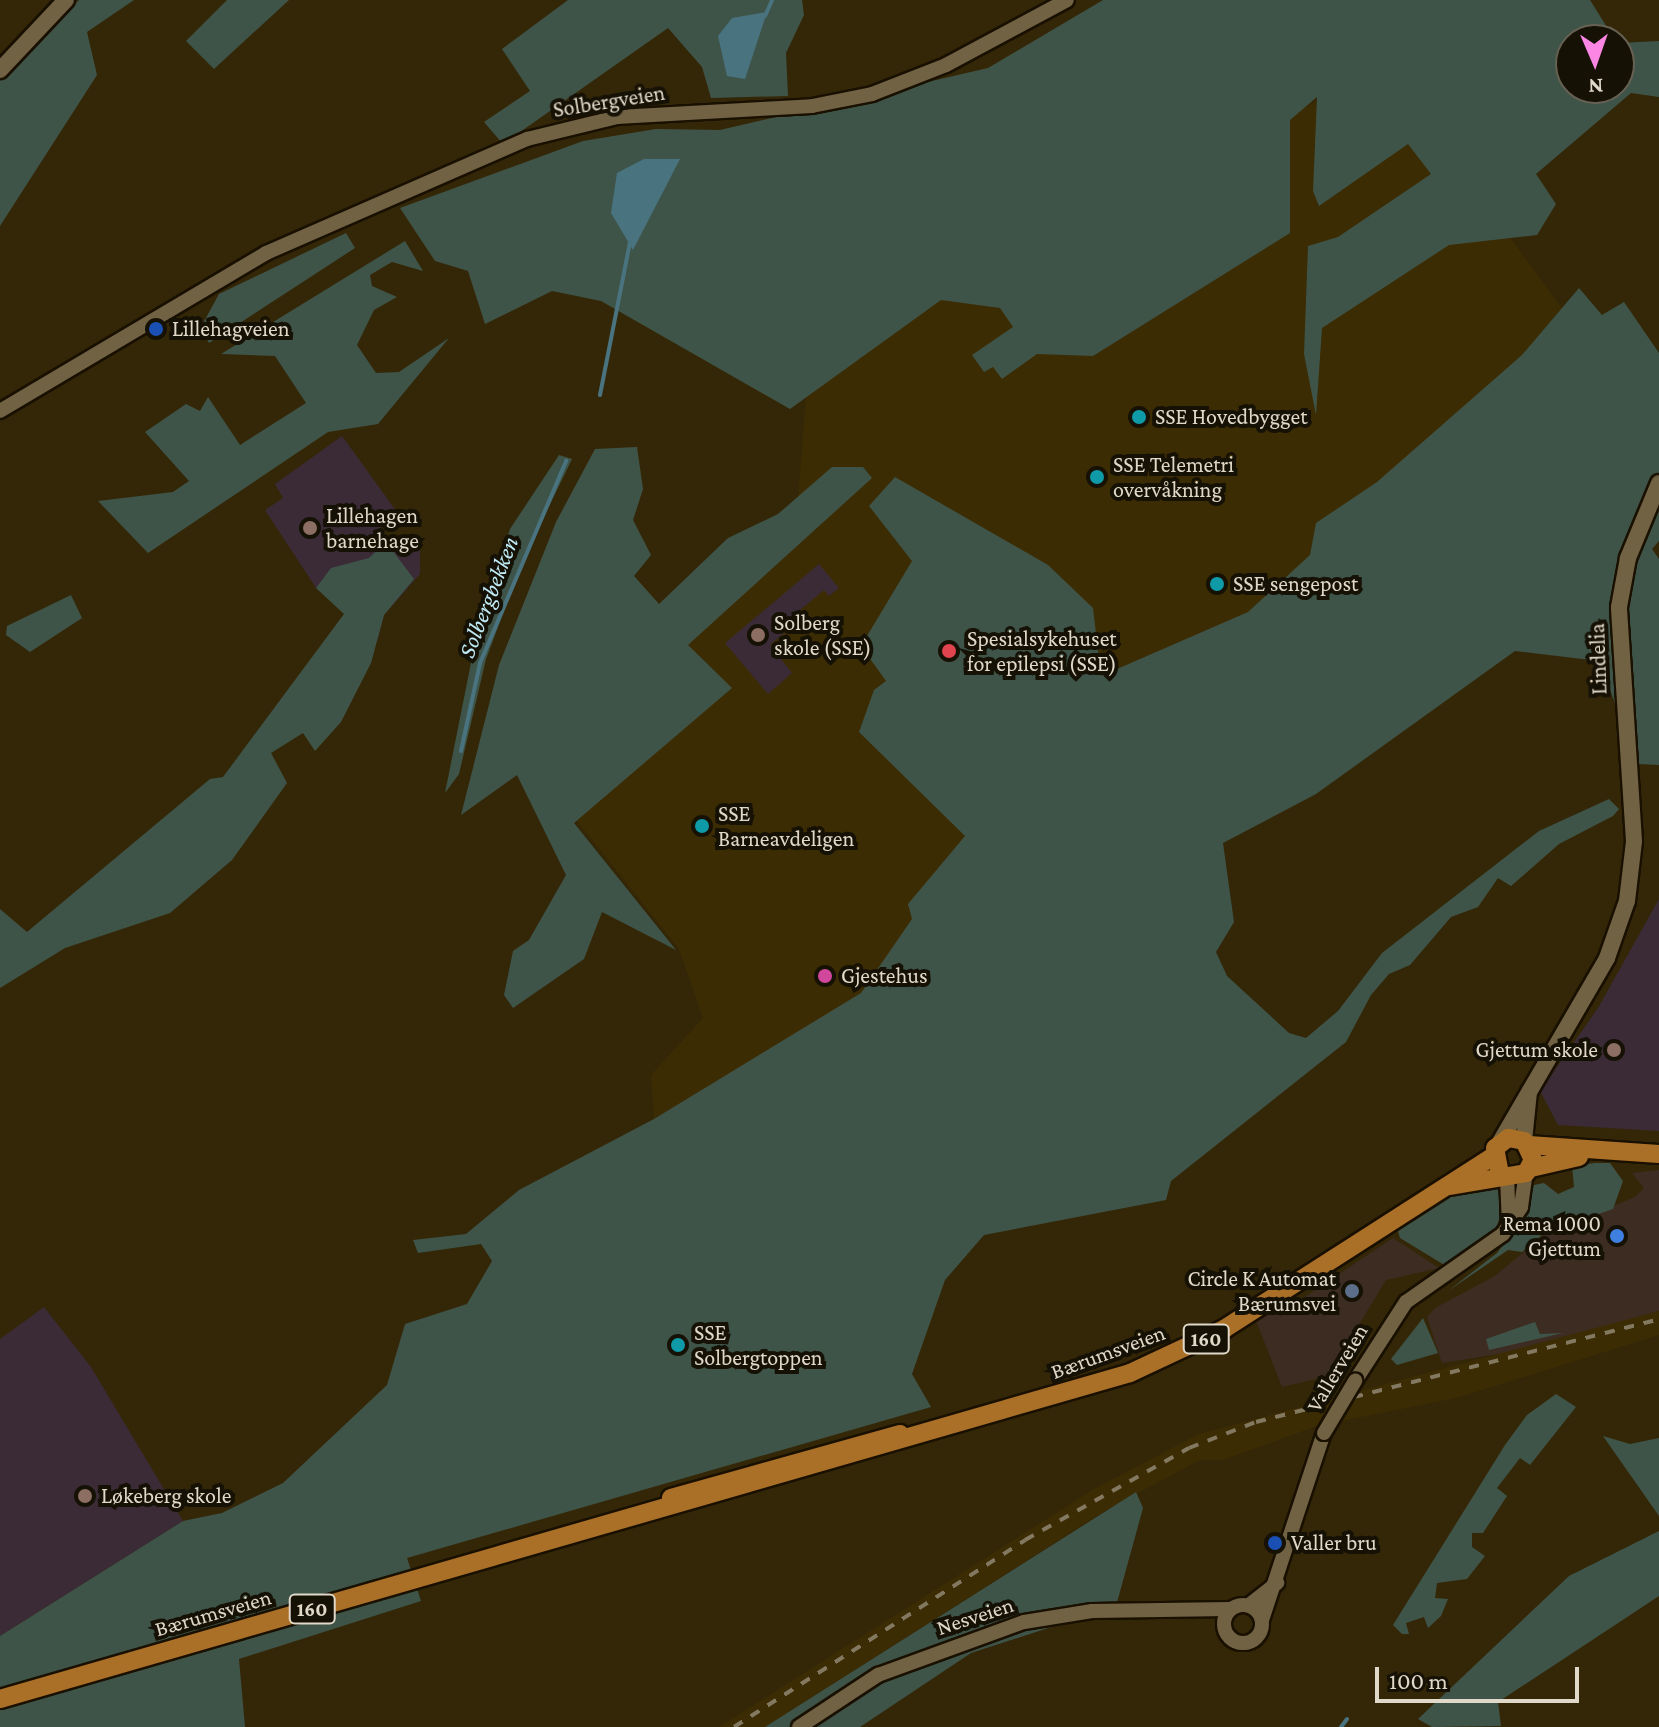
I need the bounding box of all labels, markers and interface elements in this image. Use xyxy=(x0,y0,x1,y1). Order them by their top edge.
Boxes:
north arrow xyxy=(1555,24,1635,104)
text: N xyxy=(1588,74,1604,99)
street label: Solbergveien xyxy=(551,79,667,123)
place label: Lillehagveien xyxy=(172,316,289,342)
marker: Lillehagveien xyxy=(147,320,165,338)
place label: SSE Hovedbygget xyxy=(1155,404,1308,430)
marker: SSE Hovedbygget xyxy=(1130,408,1148,426)
place label: SSE Telemetri overvåkning xyxy=(1113,451,1234,502)
marker: SSE Telemetri overvåkning xyxy=(1088,468,1106,486)
place label: Lillehagen barnehage xyxy=(326,502,419,554)
marker: Lillehagen barnehage xyxy=(301,519,319,537)
water label: Solbergbekken xyxy=(452,532,524,662)
place label: SSE sengepost xyxy=(1233,571,1358,597)
marker: SSE sengepost xyxy=(1208,575,1226,593)
place label: Solberg skole (SSE) xyxy=(774,609,871,660)
street label: Lindelia xyxy=(1584,623,1612,695)
place label: Spesialsykehuset for epilepsi (SSE) xyxy=(967,625,1117,676)
marker: Solberg skole (SSE) xyxy=(749,626,767,644)
marker: Spesialsykehuset for epilepsi (SSE) xyxy=(938,640,960,662)
place label: SSE Barneavdeligen xyxy=(718,800,854,852)
marker: SSE Barneavdeligen xyxy=(693,817,711,835)
place label: Gjestehus xyxy=(841,963,928,989)
marker: Gjestehus xyxy=(816,967,834,985)
place label: Gjettum skole xyxy=(1476,1037,1598,1063)
marker: Gjettum skole xyxy=(1605,1041,1623,1059)
place label: Rema 1000 Gjettum xyxy=(1503,1210,1601,1262)
marker: Rema 1000 Gjettum xyxy=(1608,1227,1626,1245)
place label: Circle K Automat Bærumsvei xyxy=(1187,1265,1336,1316)
marker: Circle K Automat Bærumsvei xyxy=(1343,1282,1361,1300)
place label: SSE Solbergtoppen xyxy=(694,1319,823,1370)
street label: Bærumsveien xyxy=(1047,1319,1169,1385)
street label: Vallerveien xyxy=(1301,1319,1373,1417)
road number: 160 xyxy=(1182,1323,1230,1355)
marker: SSE Solbergtoppen xyxy=(669,1336,687,1354)
place label: Løkeberg skole xyxy=(101,1483,231,1509)
marker: Løkeberg skole xyxy=(76,1487,94,1505)
place label: Valler bru xyxy=(1291,1530,1377,1556)
marker: Valler bru xyxy=(1266,1534,1284,1552)
street label: Bærumsveien xyxy=(152,1584,274,1642)
street label: Nesveien xyxy=(933,1591,1017,1641)
road number: 160 xyxy=(288,1593,336,1625)
scale bar xyxy=(1379,1651,1583,1701)
text: 100 m xyxy=(1389,1667,1448,1694)

